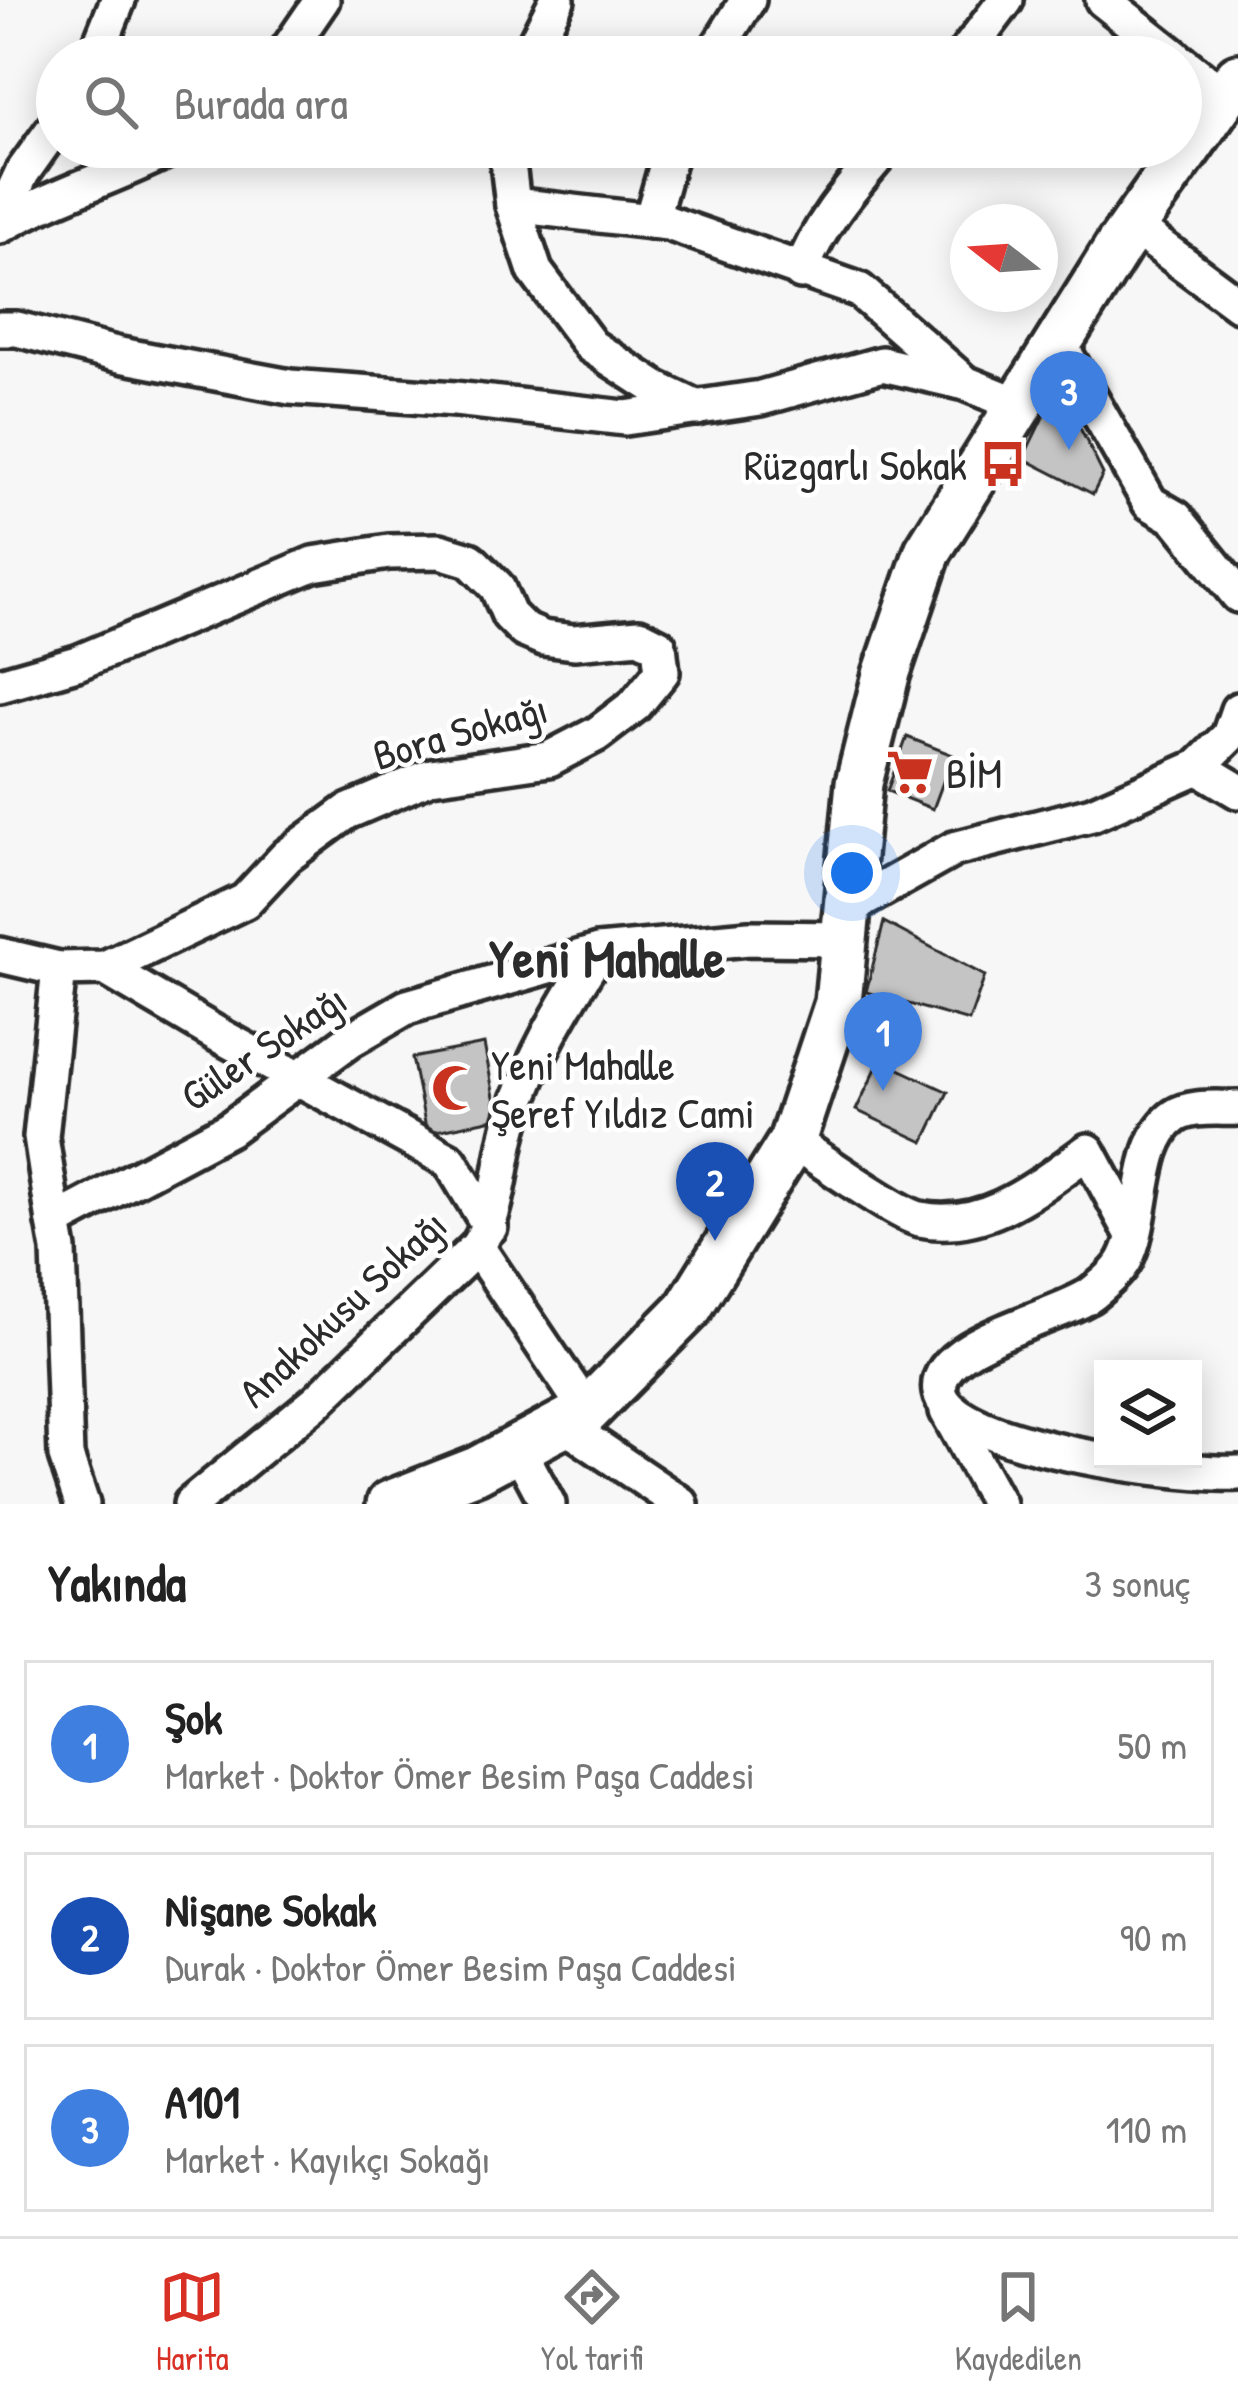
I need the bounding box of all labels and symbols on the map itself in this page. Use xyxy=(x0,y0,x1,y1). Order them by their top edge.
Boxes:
north arrow xyxy=(950,204,1058,312)
pin: 3 xyxy=(1030,351,1108,450)
place label: Rüzgarlı Sokak xyxy=(744,436,967,493)
bus stop icon: Rüzgarlı Sokak xyxy=(978,439,1028,489)
street label: Bora Sokağı xyxy=(366,679,554,783)
place label: BİM xyxy=(946,744,1002,801)
supermarket icon: BİM xyxy=(885,747,935,797)
your location xyxy=(822,843,882,903)
district label: Yeni Mahalle xyxy=(489,921,726,994)
street label: Güler Sokağı xyxy=(169,971,357,1123)
pin: 1 xyxy=(844,992,922,1091)
place label: Yeni Mahalle Şeref Yıldız Cami xyxy=(491,1036,755,1141)
mosque icon: Yeni Mahalle Şeref Yıldız Cami xyxy=(430,1063,480,1113)
pin: 2 xyxy=(676,1142,754,1241)
street label: Anakokusu Sokağı xyxy=(226,1197,458,1419)

